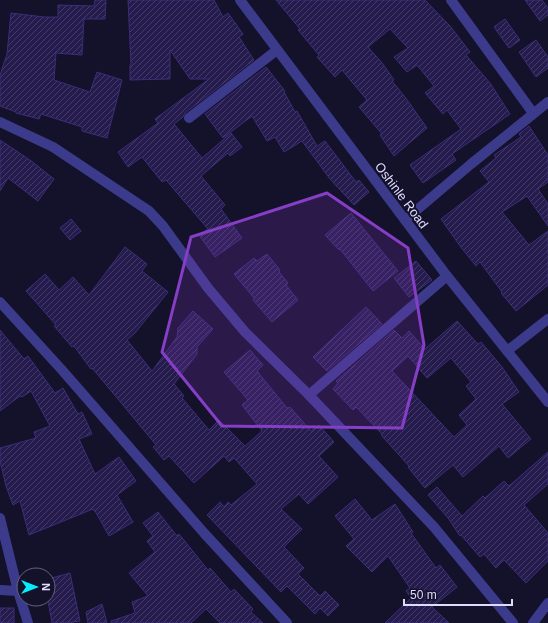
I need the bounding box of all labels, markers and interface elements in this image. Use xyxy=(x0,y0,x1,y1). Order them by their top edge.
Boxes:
street label: Oshinle Road xyxy=(372,159,431,231)
north arrow xyxy=(16,567,56,607)
scale bar xyxy=(404,581,512,607)
text: N xyxy=(40,583,52,591)
text: 50 m xyxy=(410,588,437,602)

